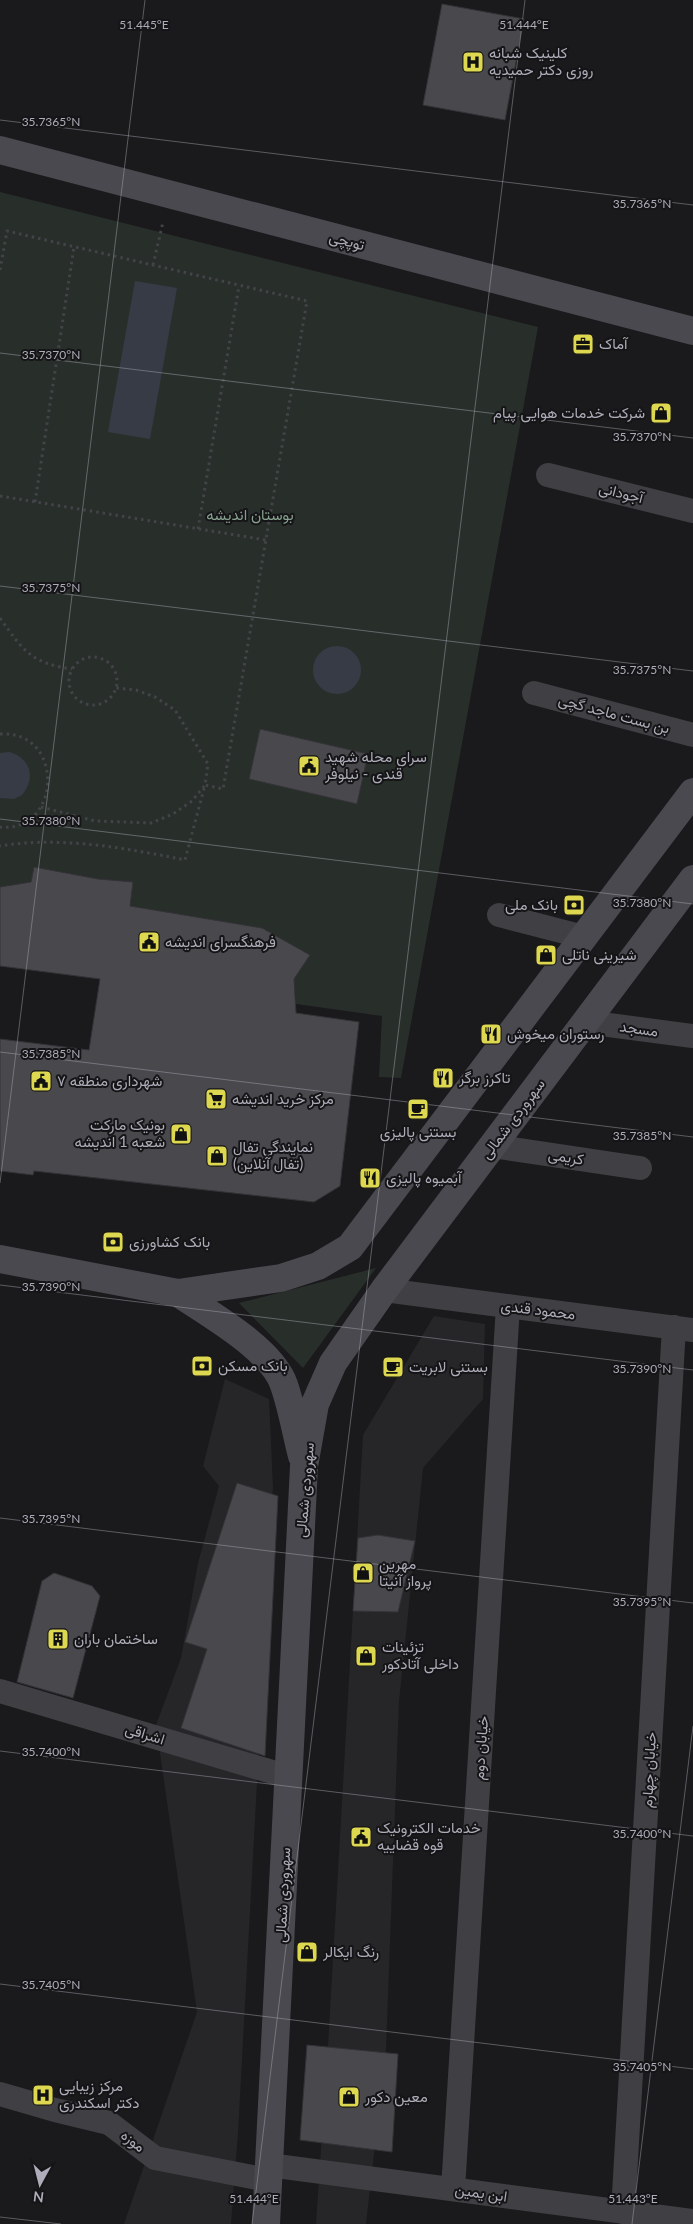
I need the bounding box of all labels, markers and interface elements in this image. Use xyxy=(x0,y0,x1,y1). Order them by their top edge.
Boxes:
text: 51.445°E xyxy=(119,17,169,32)
text: 51.444°E xyxy=(499,17,549,32)
place label: کلینیک شبانه روزی دکتر حمیدیه xyxy=(489,43,593,80)
hospital icon: کلینیک شبانه روزی دکتر حمیدیه xyxy=(461,50,485,74)
text: 35.7365°N xyxy=(22,114,80,129)
text: 35.7365°N xyxy=(613,196,671,211)
street label: توپچی xyxy=(327,227,367,255)
office icon: آماک xyxy=(571,332,595,356)
place label: آماک xyxy=(599,334,629,352)
text: 35.7370°N xyxy=(22,347,80,362)
shop icon: شرکت خدمات هوایی پیام xyxy=(649,401,673,425)
place label: شرکت خدمات هوایی پیام xyxy=(493,403,645,423)
text: 35.7370°N xyxy=(613,429,671,444)
street label: آجودانی xyxy=(597,478,647,508)
park label: بوستان اندیشه xyxy=(206,505,294,524)
text: 35.7375°N xyxy=(22,580,80,595)
text: 35.7375°N xyxy=(613,662,671,677)
street label: بن بست ماجد گچی xyxy=(556,690,672,738)
place label: سرای محله شهید قندی - نیلوفر xyxy=(324,747,427,784)
public building icon: سرای محله شهید قندی - نیلوفر xyxy=(297,754,321,778)
text: 35.7380°N xyxy=(22,813,80,828)
bank icon: بانک ملی xyxy=(562,893,586,917)
place label: بانک ملی xyxy=(505,895,558,915)
text: 35.7380°N xyxy=(613,895,671,910)
public building icon: فرهنگسرای اندیشه xyxy=(137,930,161,954)
place label: فرهنگسرای اندیشه xyxy=(165,932,276,952)
shop icon: شیرینی ناتلی xyxy=(534,943,558,967)
place label: شیرینی ناتلی xyxy=(562,945,637,965)
street label: مسجد xyxy=(618,1016,660,1041)
restaurant icon: رستوران میخوش xyxy=(479,1022,503,1046)
place label: رستوران میخوش xyxy=(507,1024,604,1044)
text: 35.7385°N xyxy=(22,1046,80,1061)
restaurant icon: تاکرز برگر xyxy=(431,1066,455,1090)
place label: تاکرز برگر xyxy=(458,1068,510,1087)
public building icon: شهرداری منطقه ۷ xyxy=(29,1069,53,1093)
place label: شهرداری منطقه ۷ xyxy=(57,1071,162,1091)
street label: سهروردی شمالی xyxy=(476,1075,550,1163)
supermarket icon: مرکز خرید اندیشه xyxy=(204,1087,228,1111)
place label: مرکز خرید اندیشه xyxy=(232,1089,334,1108)
cafe icon: بستنی پالیزی xyxy=(406,1097,430,1121)
place label: بونیک مارکت شعبه 1 اندیشه xyxy=(74,1115,165,1151)
shop icon: بونیک مارکت شعبه 1 اندیشه xyxy=(169,1122,193,1146)
place label: بستنی پالیزی xyxy=(380,1122,456,1142)
text: 35.7385°N xyxy=(613,1128,671,1143)
place label: نمایندگی تفال (تفال آنلاین) xyxy=(233,1137,313,1174)
shop icon: نمایندگی تفال (تفال آنلاین) xyxy=(205,1144,229,1168)
street label: کریمی xyxy=(547,1144,586,1170)
restaurant icon: آبمیوه پالیزی xyxy=(358,1166,382,1190)
place label: آبمیوه پالیزی xyxy=(386,1168,463,1188)
bank icon: بانک کشاورزی xyxy=(101,1230,125,1254)
place label: بانک کشاورزی xyxy=(129,1232,210,1252)
text: 35.7390°N xyxy=(22,1279,80,1294)
street label: محمود قندی xyxy=(500,1296,576,1324)
bank icon: بانک مسکن xyxy=(190,1354,214,1378)
cafe icon: بستنی لابریت xyxy=(381,1355,405,1379)
place label: بانک مسکن xyxy=(218,1356,288,1376)
place label: بستنی لابریت xyxy=(409,1357,488,1377)
text: 35.7390°N xyxy=(613,1361,671,1376)
street label: سهروردی شمالی xyxy=(291,1441,319,1538)
text: 35.7395°N xyxy=(22,1511,80,1526)
place label: مهرین پرواز آنیتا xyxy=(379,1554,432,1591)
shop icon: مهرین پرواز آنیتا xyxy=(351,1561,375,1585)
text: 35.7395°N xyxy=(613,1594,671,1609)
building icon: ساختمان باران xyxy=(46,1627,70,1651)
place label: ساختمان باران xyxy=(74,1629,158,1648)
place label: تزئینات داخلی آتادکور xyxy=(381,1637,459,1674)
shop icon: تزئینات داخلی آتادکور xyxy=(354,1644,378,1668)
street label: خیابان دوم xyxy=(469,1715,493,1781)
street label: اشراقی xyxy=(123,1719,167,1749)
street label: خیابان چهارم xyxy=(637,1731,661,1809)
text: 35.7400°N xyxy=(22,1744,80,1759)
place label: خدمات الکترونیک قوه قضاییه xyxy=(377,1818,481,1854)
public building icon: خدمات الکترونیک قوه قضاییه xyxy=(349,1825,373,1849)
text: 35.7400°N xyxy=(613,1826,671,1841)
street label: سهروردی شمالی xyxy=(271,1847,295,1943)
shop icon: رنگ ایکالر xyxy=(295,1940,319,1964)
place label: رنگ ایکالر xyxy=(322,1942,379,1961)
text: 35.7405°N xyxy=(22,1977,80,1992)
text: 35.7405°N xyxy=(613,2059,671,2074)
place label: مرکز زیبایی دکتر اسکندری xyxy=(59,2076,139,2113)
hospital icon: مرکز زیبایی دکتر اسکندری xyxy=(31,2083,55,2107)
shop icon: معین دکور xyxy=(337,2085,361,2109)
place label: معین دکور xyxy=(364,2087,428,2107)
street label: موزه xyxy=(117,2125,149,2156)
north arrow xyxy=(15,2159,65,2209)
street label: ابن یمین xyxy=(454,2179,508,2207)
text: N xyxy=(32,2188,45,2206)
text: 51.444°E xyxy=(229,2191,279,2206)
text: 51.443°E xyxy=(608,2191,658,2206)

